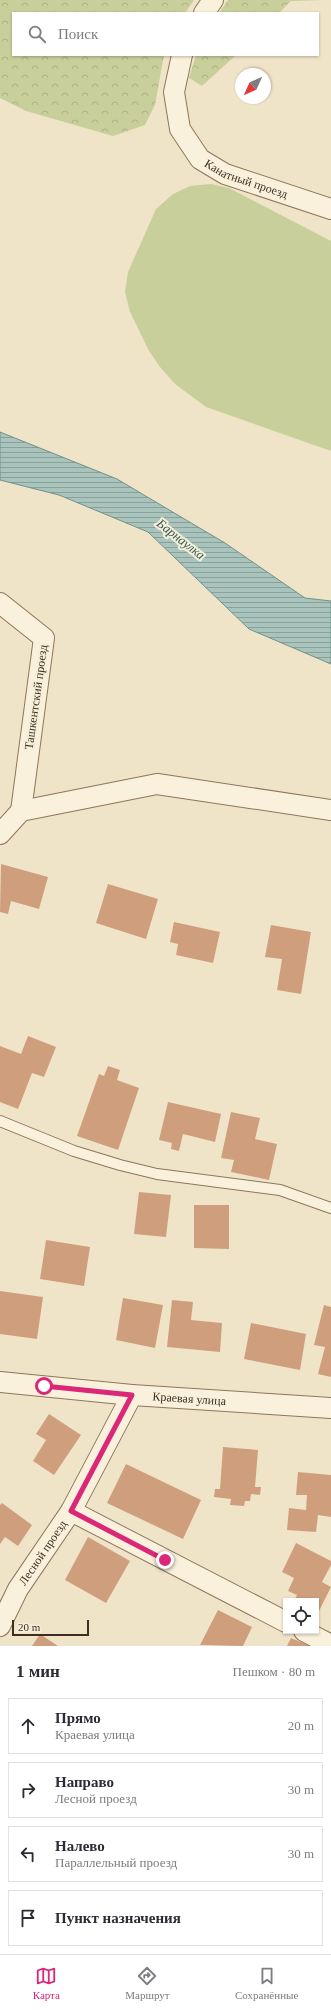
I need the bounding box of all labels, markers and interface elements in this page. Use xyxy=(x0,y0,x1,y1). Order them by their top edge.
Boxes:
search box xyxy=(12,12,319,56)
icon: search xyxy=(26,23,48,45)
text: Поиск xyxy=(58,26,98,42)
north arrow xyxy=(235,68,271,104)
street label: Канатный проезд xyxy=(202,156,290,201)
water label: Барнаулка xyxy=(153,515,208,563)
street label: Ташкентский проезд xyxy=(22,644,50,750)
route start xyxy=(35,1377,53,1395)
street label: Краевая улица xyxy=(152,1389,227,1408)
street label: Лесной проезд xyxy=(16,1518,70,1588)
route end xyxy=(156,1551,174,1569)
map controls xyxy=(283,1598,319,1634)
button: locate xyxy=(283,1598,319,1634)
scale bar xyxy=(12,1618,89,1637)
text: 20 m xyxy=(18,1621,40,1633)
text: 1 мин xyxy=(16,1662,60,1681)
text: Пешком · 80 m xyxy=(233,1664,315,1679)
text: Прямо xyxy=(55,1710,101,1726)
icon: ahead xyxy=(17,1715,39,1737)
text: 20 m xyxy=(288,1718,314,1733)
text: Краевая улица xyxy=(55,1727,135,1742)
text: Направо xyxy=(55,1774,114,1790)
icon: right xyxy=(17,1779,39,1801)
text: 30 m xyxy=(288,1782,314,1797)
text: Лесной проезд xyxy=(55,1791,137,1806)
text: Налево xyxy=(55,1838,105,1854)
icon: left xyxy=(17,1843,39,1865)
text: 30 m xyxy=(288,1846,314,1861)
text: Параллельный проезд xyxy=(55,1855,177,1870)
icon: arrive xyxy=(17,1907,39,1929)
text: Пункт назначения xyxy=(55,1910,181,1926)
tab: Карта xyxy=(33,1965,60,2001)
tab: Маршрут xyxy=(125,1965,170,2001)
tab: Сохранённые xyxy=(235,1965,298,2001)

